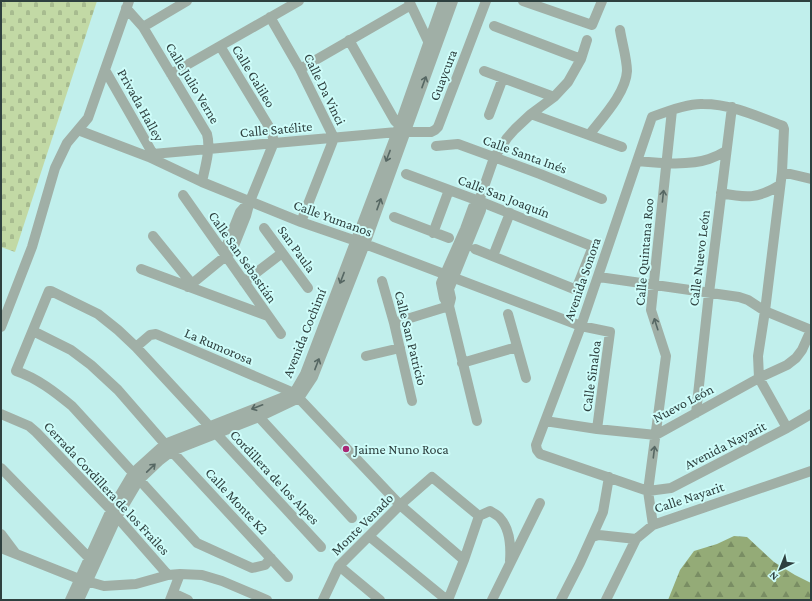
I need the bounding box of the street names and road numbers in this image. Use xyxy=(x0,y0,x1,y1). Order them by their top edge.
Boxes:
street label: Calle Julio Verne xyxy=(163,40,223,126)
street label: Calle Galileo xyxy=(229,42,279,110)
street label: Guaycura xyxy=(426,47,460,103)
street label: Calle Da Vinci xyxy=(301,51,349,128)
street label: Privada Halley xyxy=(114,66,168,145)
street label: Calle Satélite xyxy=(239,118,313,140)
street label: Calle Santa Inés xyxy=(481,131,569,177)
street label: Calle San Joaquín xyxy=(456,171,553,221)
street label: Calle Yumanos xyxy=(291,196,375,240)
street label: Calle Quintana Roo xyxy=(631,197,657,306)
street label: Calle San Sebastián xyxy=(205,208,281,306)
street label: Calle Nuevo León xyxy=(685,208,713,307)
street label: San Paula xyxy=(275,222,320,276)
street label: Avenida Sonora xyxy=(560,235,604,323)
street label: Avenida Cochimí xyxy=(279,286,329,380)
street label: Calle San Patricio xyxy=(392,289,431,387)
street label: La Rumorosa xyxy=(182,324,256,368)
street label: Calle Sinaloa xyxy=(578,339,604,413)
street label: Nuevo León xyxy=(650,380,716,426)
street label: Avenida Nayarit xyxy=(682,417,769,472)
street label: Cerrada Cordillera de los Frailes xyxy=(41,418,173,558)
street label: Cordillera de los Alpes xyxy=(227,426,323,528)
street label: Calle Monte K2 xyxy=(202,464,272,538)
street label: Calle Nayarit xyxy=(652,478,726,516)
street label: Monte Venado xyxy=(328,490,396,558)

